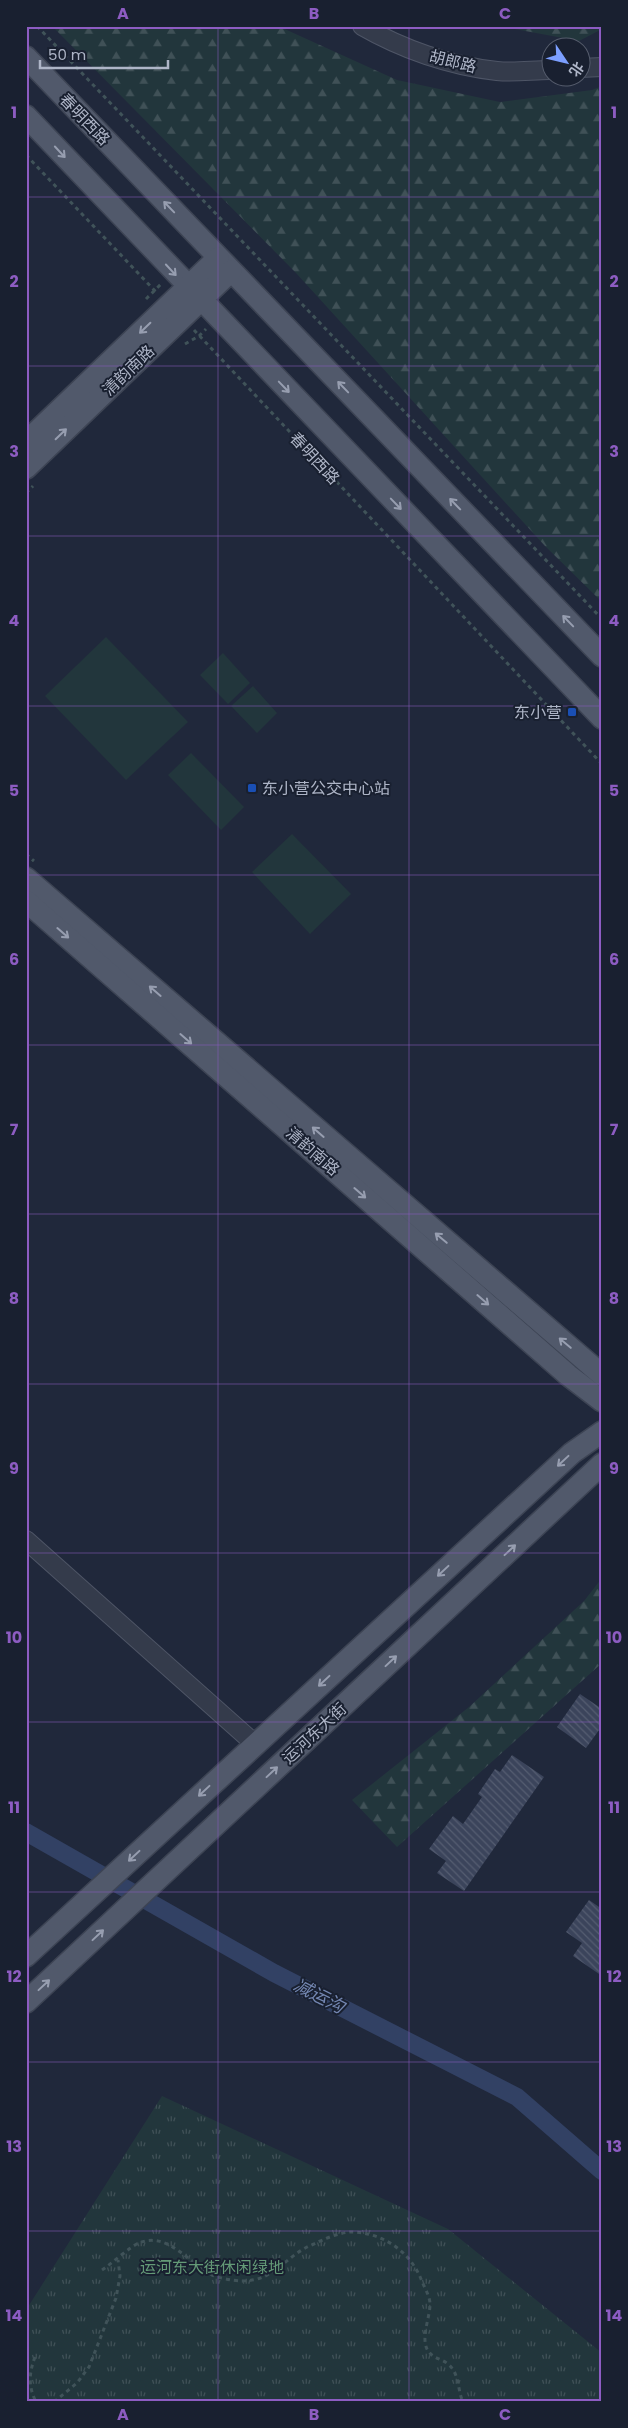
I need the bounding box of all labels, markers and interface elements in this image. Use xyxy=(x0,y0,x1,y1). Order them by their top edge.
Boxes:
text: A xyxy=(117,2,129,25)
text: B xyxy=(309,2,319,25)
text: C xyxy=(499,2,511,25)
scale bar xyxy=(40,38,168,70)
north arrow xyxy=(540,38,590,88)
text: 50 m xyxy=(48,44,86,65)
street label: 胡郎路 xyxy=(427,45,479,78)
text: 北 xyxy=(564,58,589,81)
street label: 春明西路 xyxy=(54,88,115,150)
text: 1 xyxy=(11,101,17,124)
text: 1 xyxy=(611,101,617,124)
one-way arrow xyxy=(54,146,66,158)
one-way arrow xyxy=(163,200,175,213)
one-way arrow xyxy=(165,264,177,276)
text: 2 xyxy=(9,270,19,293)
text: 2 xyxy=(609,270,619,293)
one-way arrow xyxy=(139,322,151,334)
street label: 清韵南路 xyxy=(97,340,159,401)
one-way arrow xyxy=(337,380,349,393)
one-way arrow xyxy=(278,381,290,393)
street label: 春明西路 xyxy=(284,427,345,490)
one-way arrow xyxy=(55,428,68,440)
text: 3 xyxy=(9,440,19,463)
text: 3 xyxy=(609,440,619,463)
one-way arrow xyxy=(390,498,402,510)
one-way arrow xyxy=(449,498,461,510)
text: 4 xyxy=(9,609,20,632)
text: 4 xyxy=(609,609,620,632)
one-way arrow xyxy=(562,615,574,627)
place label: 东小营 xyxy=(514,701,562,724)
marker: 东小营 xyxy=(566,706,578,718)
place label: 东小营公交中心站 xyxy=(262,777,390,800)
text: 5 xyxy=(9,779,19,802)
text: 5 xyxy=(609,779,619,802)
marker: 东小营公交中心站 xyxy=(246,782,258,794)
one-way arrow xyxy=(56,927,69,938)
text: 6 xyxy=(9,948,19,971)
text: 6 xyxy=(609,948,619,971)
one-way arrow xyxy=(149,985,162,997)
one-way arrow xyxy=(179,1034,192,1045)
text: 7 xyxy=(10,1118,19,1141)
text: 7 xyxy=(610,1118,619,1141)
street label: 清韵南路 xyxy=(281,1122,344,1181)
one-way arrow xyxy=(311,1126,324,1137)
one-way arrow xyxy=(354,1187,367,1198)
one-way arrow xyxy=(435,1232,448,1243)
text: 8 xyxy=(9,1287,19,1310)
text: 8 xyxy=(609,1287,619,1310)
one-way arrow xyxy=(476,1294,489,1306)
one-way arrow xyxy=(558,1337,571,1349)
one-way arrow xyxy=(557,1455,569,1467)
text: 9 xyxy=(9,1457,19,1480)
text: 9 xyxy=(609,1457,619,1480)
one-way arrow xyxy=(503,1544,516,1556)
one-way arrow xyxy=(437,1565,450,1577)
text: 10 xyxy=(6,1626,22,1649)
text: 10 xyxy=(606,1626,622,1649)
one-way arrow xyxy=(385,1655,397,1667)
one-way arrow xyxy=(317,1675,330,1687)
street label: 运河东大街 xyxy=(277,1698,351,1769)
one-way arrow xyxy=(266,1766,279,1778)
one-way arrow xyxy=(198,1785,210,1797)
text: 11 xyxy=(8,1796,20,1819)
text: 11 xyxy=(608,1796,620,1819)
one-way arrow xyxy=(128,1850,141,1862)
one-way arrow xyxy=(91,1929,104,1941)
text: 12 xyxy=(6,1965,22,1988)
text: 12 xyxy=(606,1965,622,1988)
water label: 减运沟 xyxy=(289,1972,351,2020)
one-way arrow xyxy=(38,1979,51,1991)
text: 13 xyxy=(6,2135,22,2158)
text: 13 xyxy=(606,2135,622,2158)
park label: 运河东大街休闲绿地 xyxy=(140,2256,284,2279)
text: 14 xyxy=(6,2304,23,2327)
text: 14 xyxy=(606,2304,623,2327)
text: A xyxy=(117,2403,129,2426)
text: B xyxy=(309,2403,319,2426)
text: C xyxy=(499,2403,511,2426)

